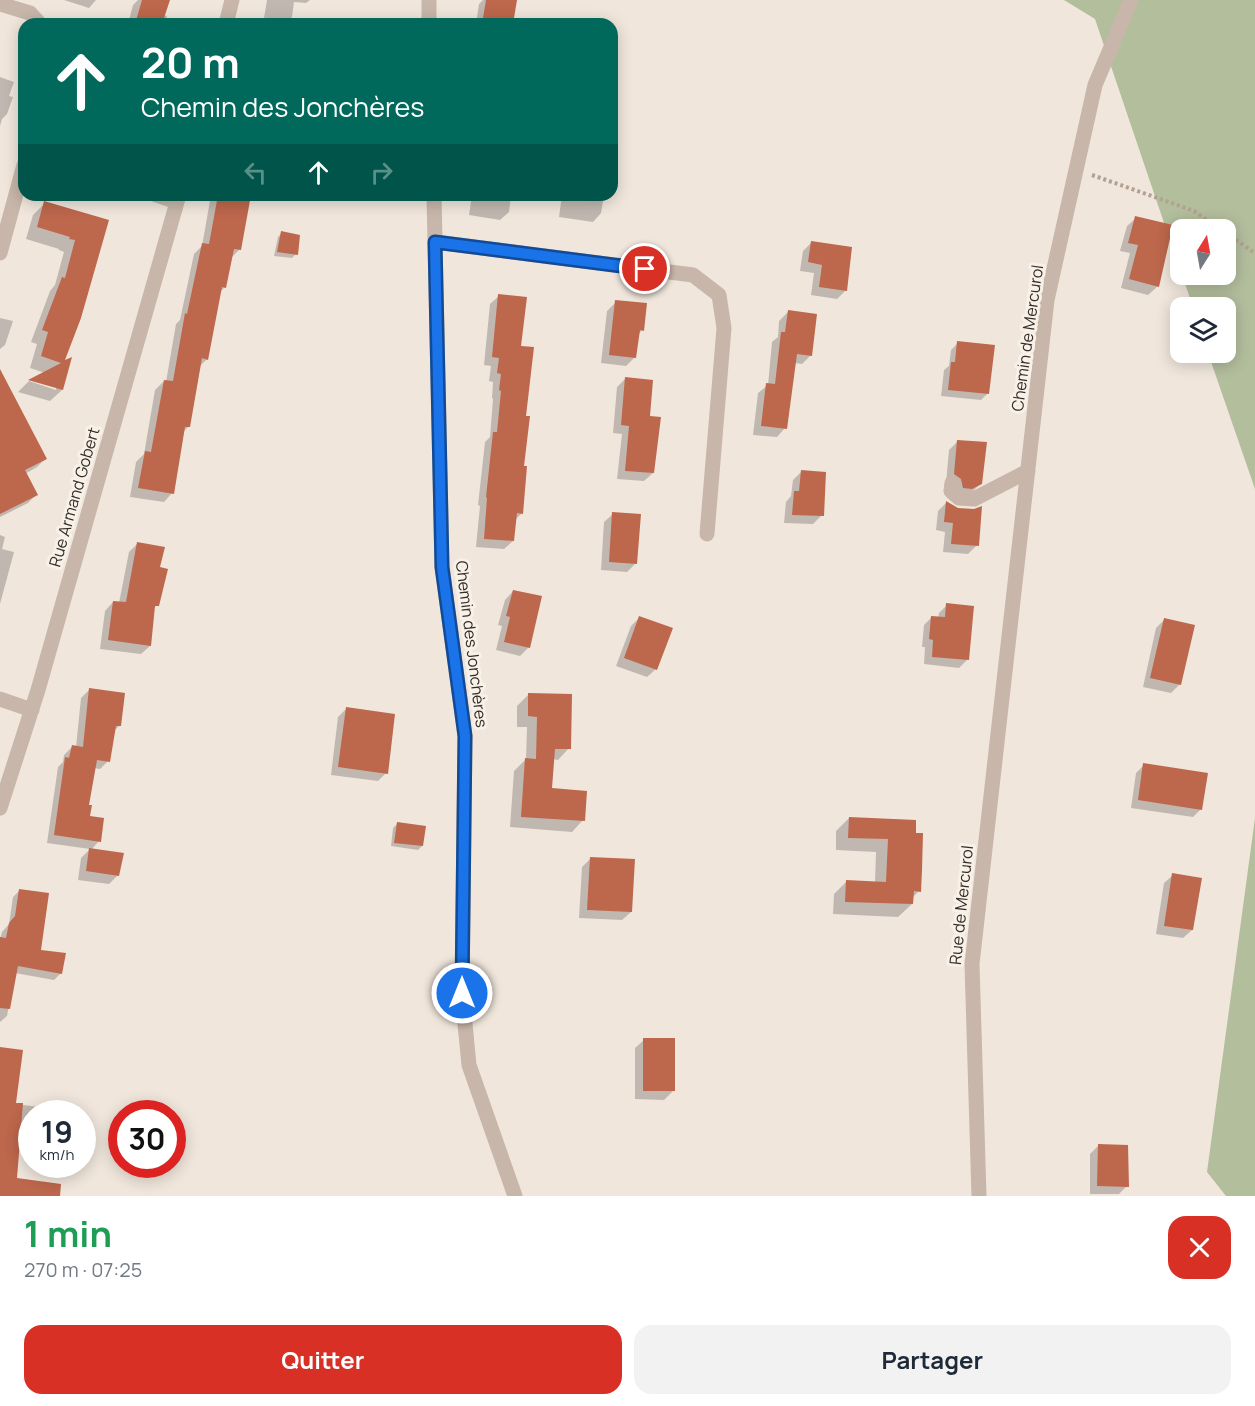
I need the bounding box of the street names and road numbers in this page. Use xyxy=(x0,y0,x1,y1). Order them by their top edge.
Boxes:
street label: Chemin de Mercurol xyxy=(1006,263,1048,413)
street label: Rue Armand Gobert xyxy=(44,425,104,569)
street label: Chemin des Jonchères xyxy=(451,559,493,729)
street label: Rue de Mercurol xyxy=(944,844,978,966)

